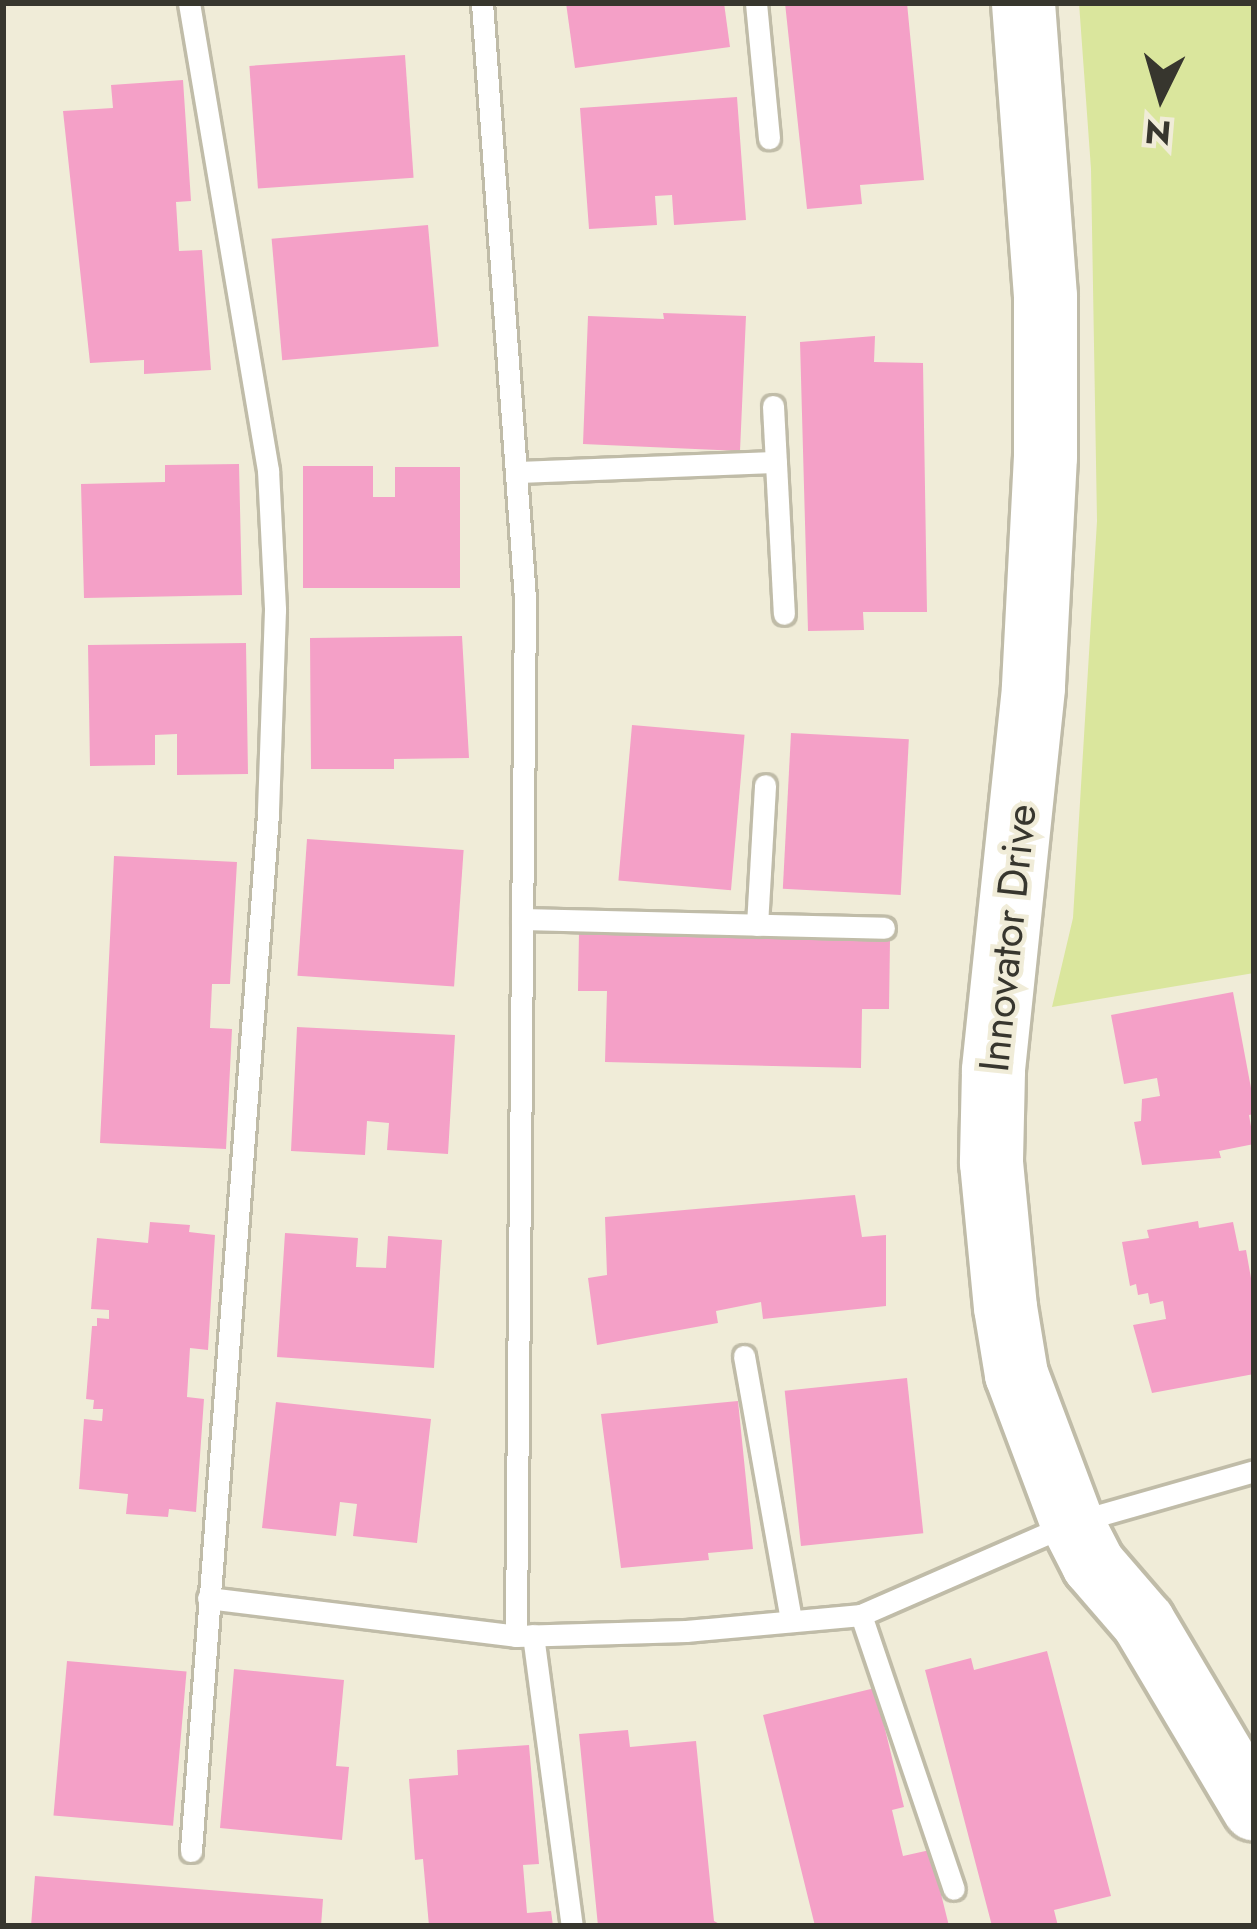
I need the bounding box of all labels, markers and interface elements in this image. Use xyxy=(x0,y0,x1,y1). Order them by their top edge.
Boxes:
north arrow xyxy=(1101,36,1221,156)
text: N xyxy=(1143,108,1173,157)
street label: Innovator Drive xyxy=(969,802,1047,1074)

